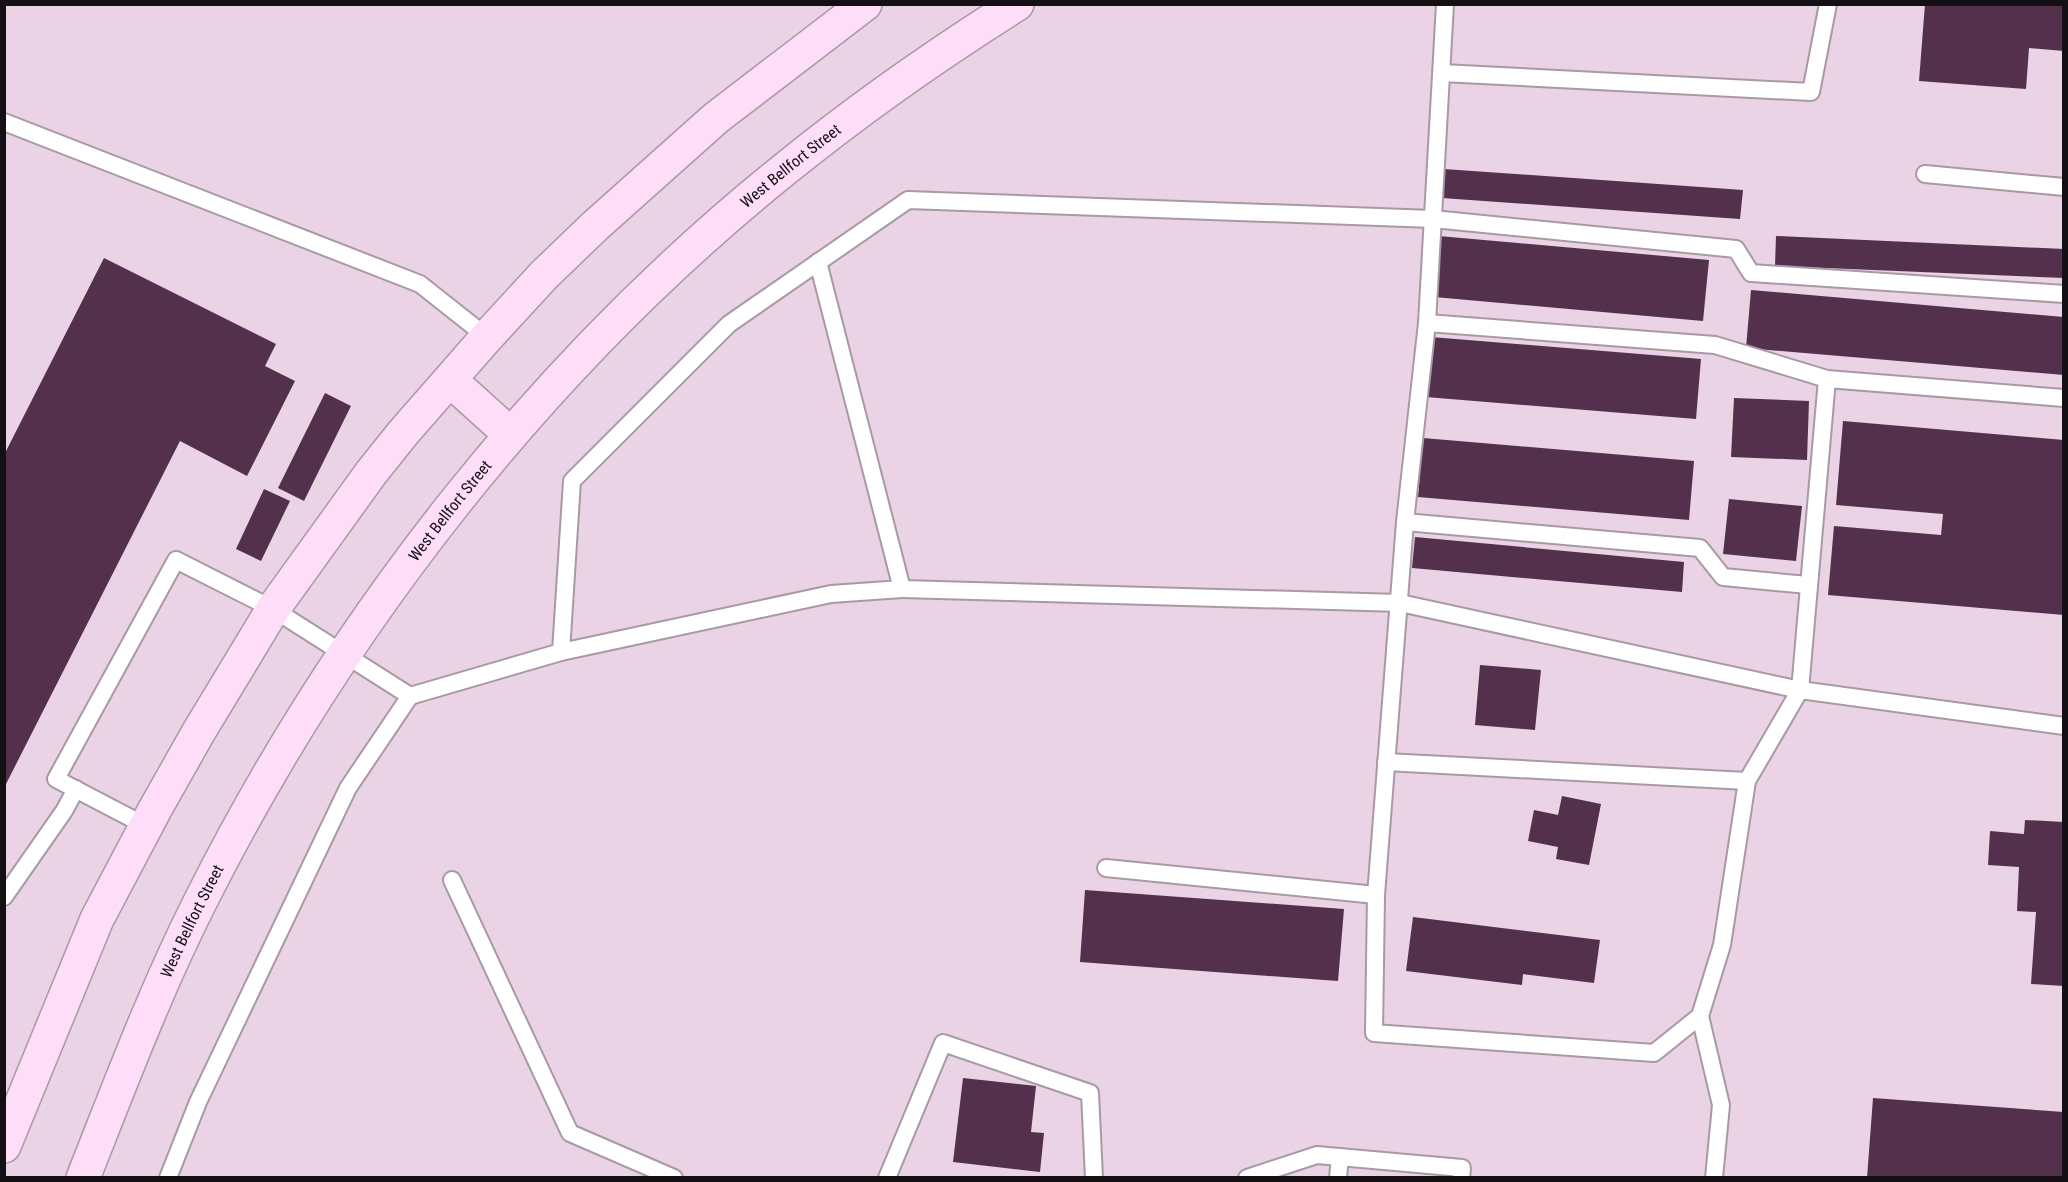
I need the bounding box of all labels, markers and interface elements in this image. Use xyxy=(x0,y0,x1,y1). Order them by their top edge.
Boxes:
street label: West Bellfort Street xyxy=(737,120,845,212)
street label: West Bellfort Street xyxy=(404,456,496,565)
street label: West Bellfort Street xyxy=(157,861,228,981)

